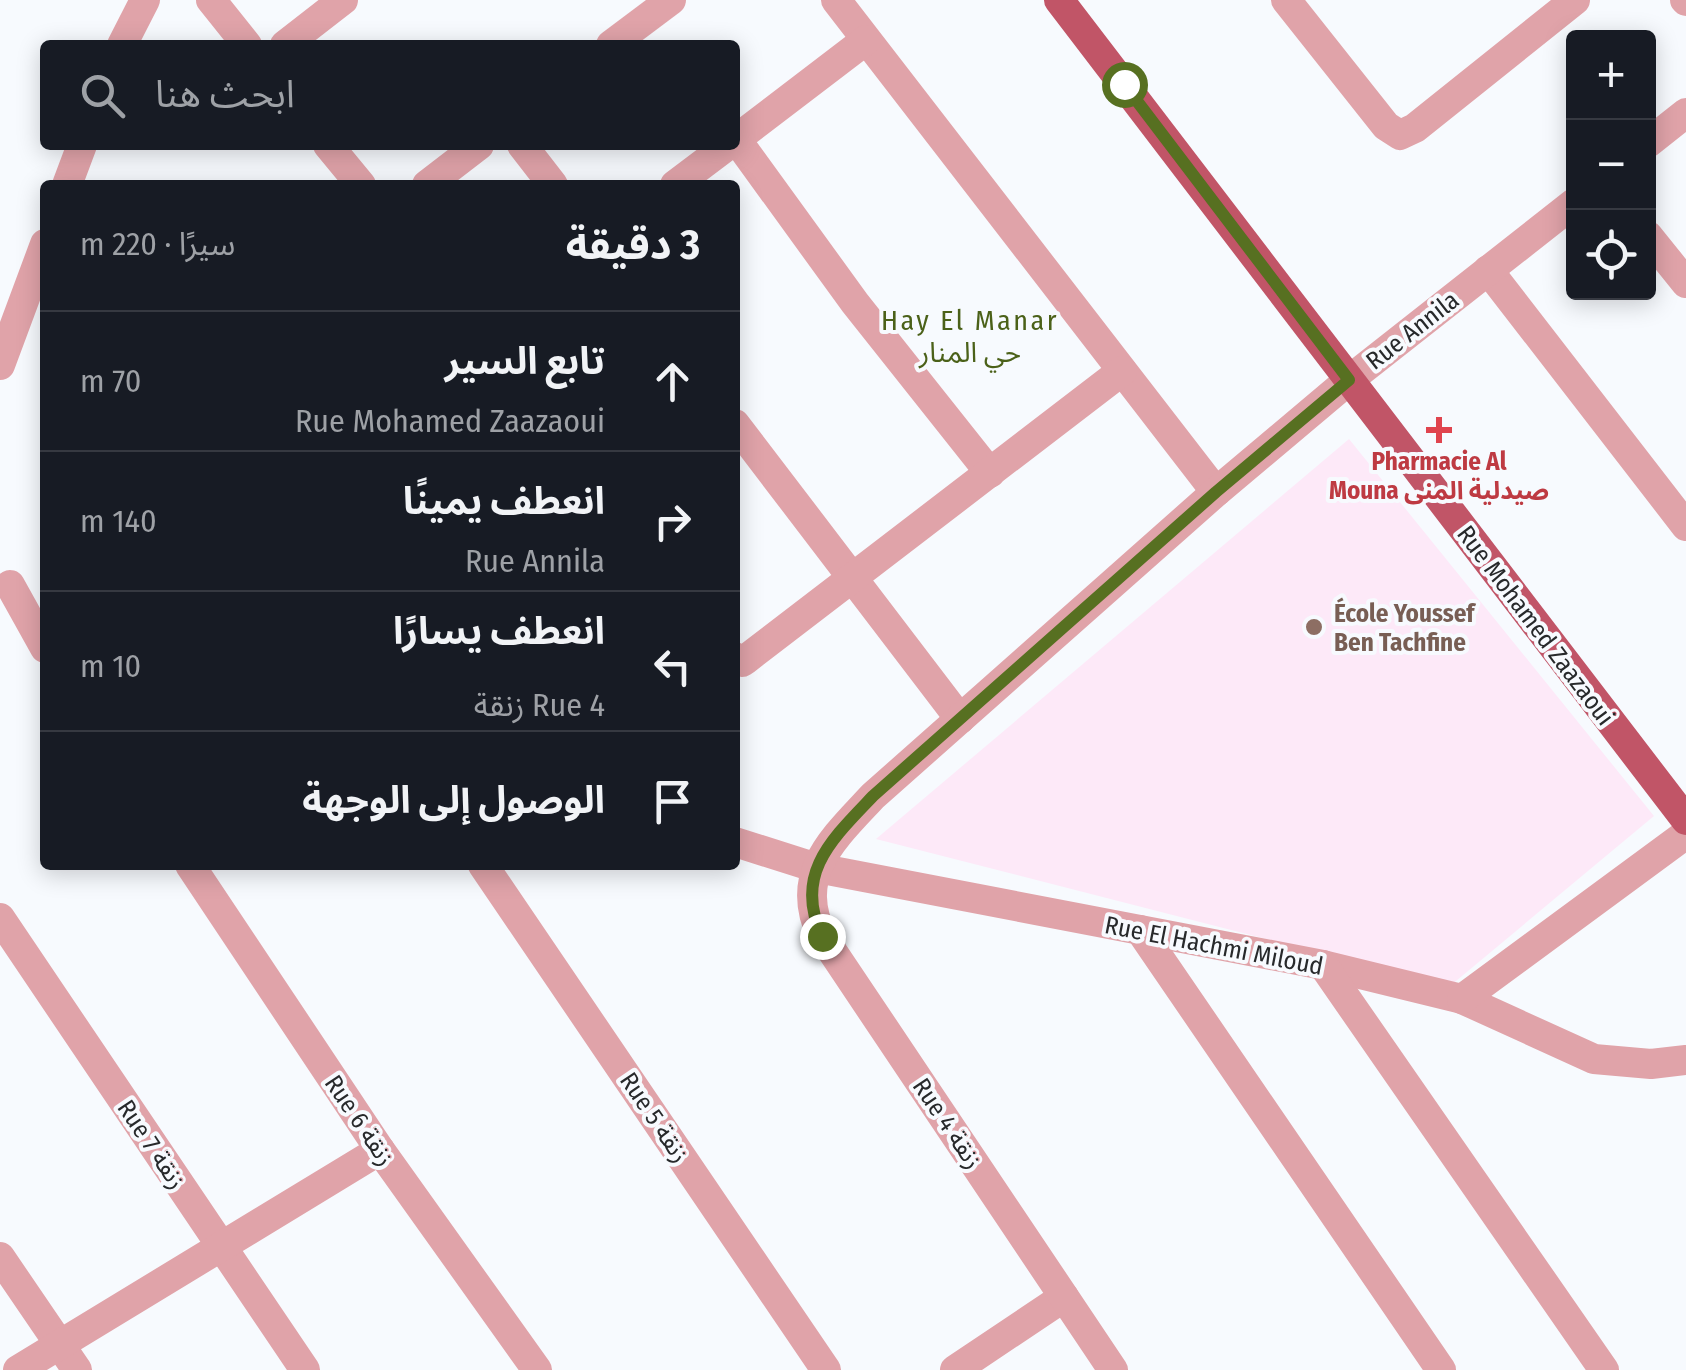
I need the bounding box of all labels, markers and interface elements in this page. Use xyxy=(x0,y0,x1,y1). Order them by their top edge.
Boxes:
map controls xyxy=(1566,30,1656,300)
button: + xyxy=(1566,30,1656,120)
search box xyxy=(40,40,740,150)
route start xyxy=(1102,62,1148,108)
icon: search xyxy=(75,68,130,123)
text: ابحث هنا xyxy=(155,71,295,117)
button: − xyxy=(1566,120,1656,210)
button: locate xyxy=(1566,210,1656,300)
text: 3 دقيقة xyxy=(566,220,700,270)
text: سيرًا · 220 m xyxy=(80,225,235,263)
street label: Rue Annila xyxy=(1360,285,1465,376)
district label: Hay El Manar حي المنار xyxy=(881,304,1059,373)
text: تابع السير xyxy=(445,338,605,384)
icon: ahead xyxy=(645,354,700,409)
text: 70 m xyxy=(80,362,141,400)
text: Rue Mohamed Zaazaoui xyxy=(295,402,605,440)
marker: Pharmacie Al Mouna صيدلية المنى xyxy=(1428,419,1450,441)
place label: Pharmacie Al Mouna صيدلية المنى xyxy=(1329,447,1549,506)
text: انعطف يمينًا xyxy=(403,478,605,524)
icon: right xyxy=(645,494,700,549)
text: 140 m xyxy=(80,502,157,540)
street label: Rue Mohamed Zaazaoui xyxy=(1450,520,1620,731)
text: Rue Annila xyxy=(465,542,605,580)
place label: École Youssef Ben Tachfine xyxy=(1334,597,1476,658)
text: انعطف يسارًا xyxy=(393,608,605,654)
marker: École Youssef Ben Tachfine xyxy=(1303,616,1325,638)
icon: left xyxy=(645,639,700,694)
text: 10 m xyxy=(80,647,141,685)
text: Rue 4 زنقة xyxy=(474,686,605,724)
icon: arrive xyxy=(645,774,700,829)
text: الوصول إلى الوجهة xyxy=(302,777,605,823)
street label: Rue El Hachmi Miloud xyxy=(1102,910,1326,982)
route end xyxy=(800,914,846,960)
street label: Rue 5 زنقة xyxy=(613,1067,695,1168)
street label: Rue 6 زنقة xyxy=(318,1070,400,1172)
street label: Rue 4 زنقة xyxy=(906,1073,988,1174)
street label: Rue 7 زنقة xyxy=(111,1094,192,1195)

